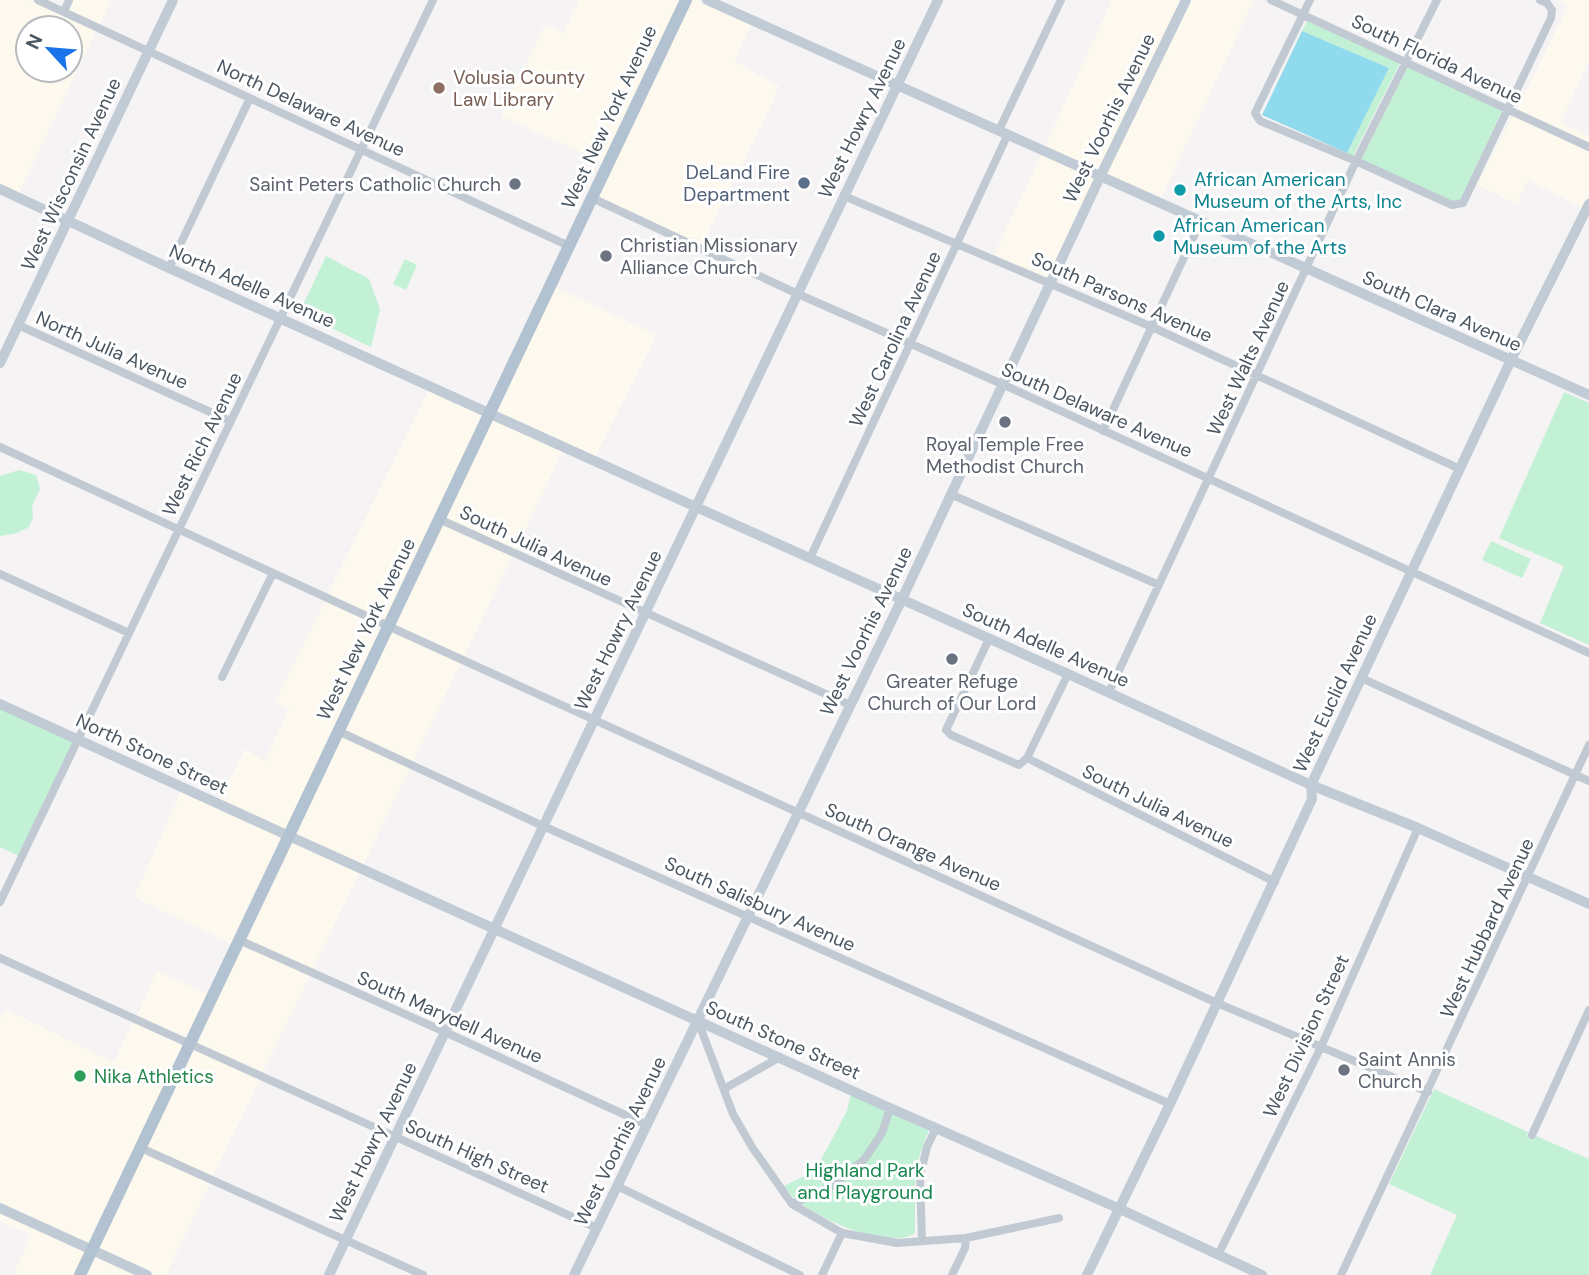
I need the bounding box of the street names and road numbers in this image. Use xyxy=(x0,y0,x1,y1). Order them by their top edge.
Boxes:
street label: South Florida Avenue xyxy=(1348,8,1526,110)
street label: West New York Avenue xyxy=(555,21,663,213)
street label: West Voorhis Avenue xyxy=(1057,29,1161,207)
street label: West Howry Avenue xyxy=(812,34,912,202)
street label: North Delaware Avenue xyxy=(213,53,409,163)
street label: West Wisconsin Avenue xyxy=(15,74,127,274)
street label: North Adelle Avenue xyxy=(165,238,339,334)
street label: South Parsons Avenue xyxy=(1028,246,1216,348)
street label: West Carolina Avenue xyxy=(843,247,947,431)
street label: South Clara Avenue xyxy=(1358,265,1526,357)
street label: West Walts Avenue xyxy=(1201,276,1295,440)
street label: North Julia Avenue xyxy=(32,305,192,395)
street label: South Delaware Avenue xyxy=(998,357,1196,463)
street label: West Rich Avenue xyxy=(156,368,248,520)
street label: South Julia Avenue xyxy=(456,500,616,592)
street label: West New York Avenue xyxy=(311,534,421,724)
street label: West Voorhis Avenue xyxy=(814,542,918,720)
street label: West Howry Avenue xyxy=(568,546,668,714)
street label: South Adelle Avenue xyxy=(959,597,1133,693)
street label: West Euclid Avenue xyxy=(1287,609,1383,777)
street label: North Stone Street xyxy=(72,708,232,800)
street label: South Julia Avenue xyxy=(1078,758,1238,854)
street label: South Orange Avenue xyxy=(821,797,1005,897)
street label: West Hubbard Avenue xyxy=(1434,834,1540,1022)
street label: South Salisbury Avenue xyxy=(661,851,859,957)
street label: West Division Street xyxy=(1257,950,1355,1122)
street label: South Marydell Avenue xyxy=(353,965,547,1069)
street label: South Stone Street xyxy=(702,995,864,1085)
street label: West Voorhis Avenue xyxy=(568,1052,672,1230)
street label: West Howry Avenue xyxy=(323,1058,423,1226)
street label: South High Street xyxy=(401,1113,553,1199)

